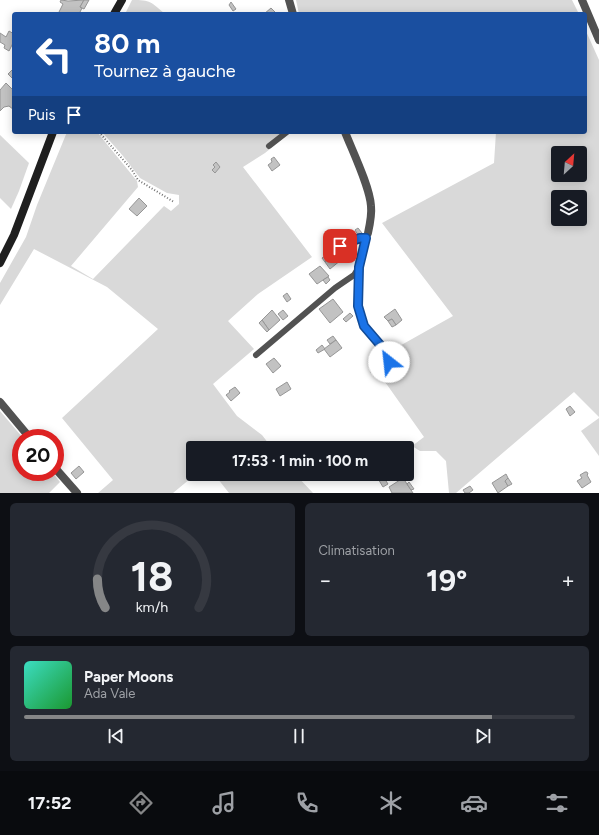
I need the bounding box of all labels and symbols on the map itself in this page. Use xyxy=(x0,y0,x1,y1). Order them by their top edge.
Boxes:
north arrow xyxy=(551,146,587,182)
pin xyxy=(323,229,357,263)
position arrow xyxy=(368,341,410,383)
speed limit sign: 20 xyxy=(12,429,64,481)

